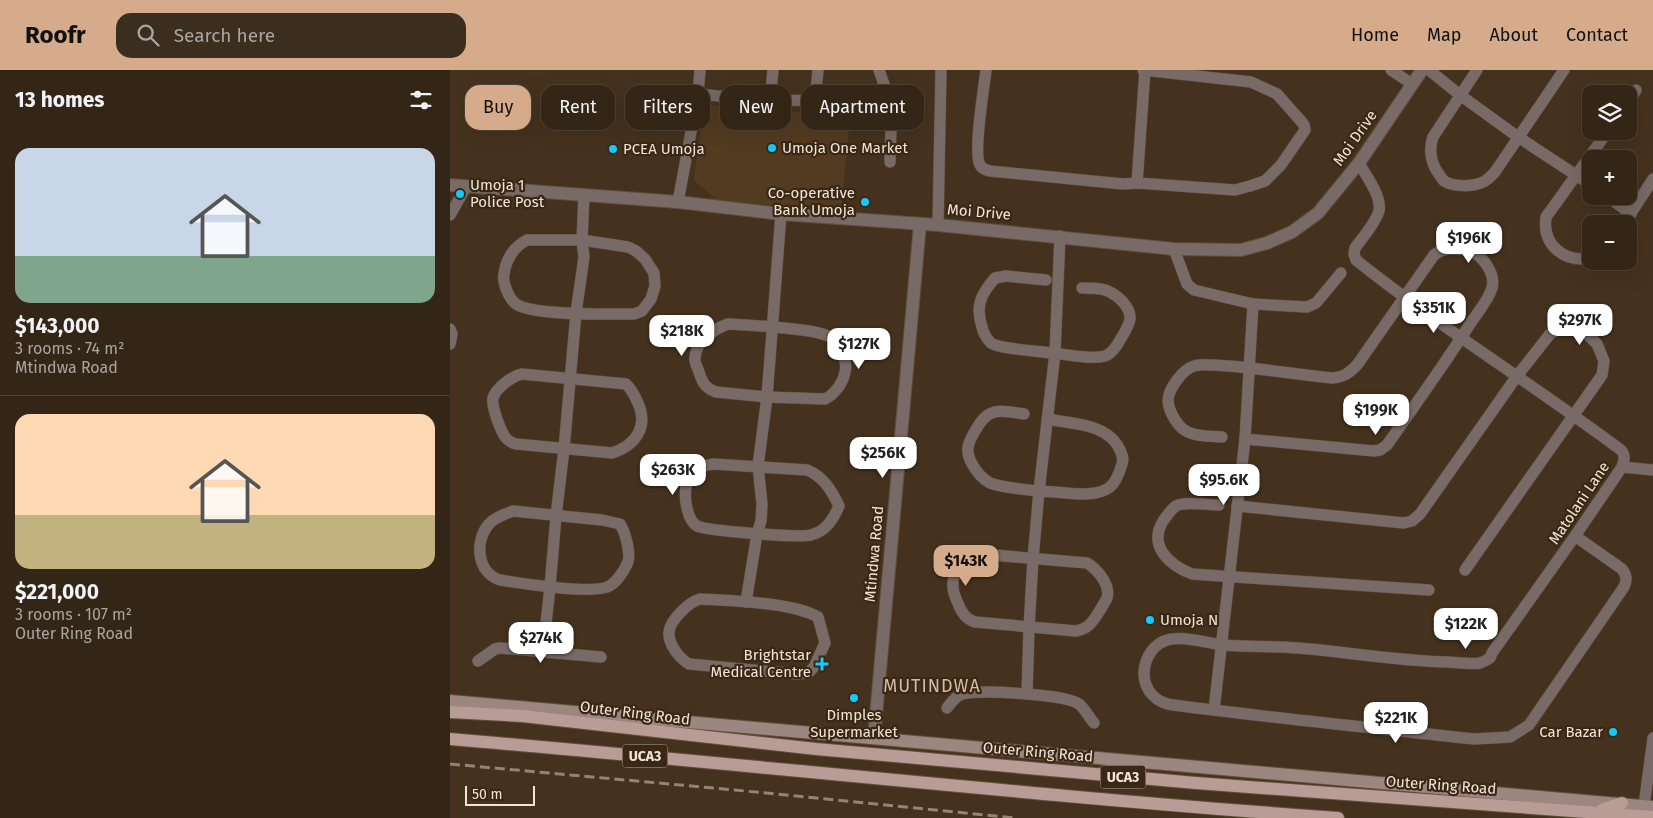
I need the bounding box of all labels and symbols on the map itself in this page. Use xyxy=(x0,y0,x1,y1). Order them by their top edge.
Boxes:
street label: Moi Drive xyxy=(1329,107,1381,169)
place label: Umoja One Market xyxy=(782,139,909,157)
place label: PCEA Umoja xyxy=(623,140,705,158)
marker: Umoja One Market xyxy=(766,142,778,154)
marker: PCEA Umoja xyxy=(607,143,619,155)
place label: Umoja 1 Police Post xyxy=(470,176,545,211)
place label: Co-operative Bank Umoja xyxy=(768,184,855,219)
marker: Umoja 1 Police Post xyxy=(454,188,466,200)
marker: Co-operative Bank Umoja xyxy=(859,196,871,208)
street label: Moi Drive xyxy=(946,200,1012,224)
pin: $196K xyxy=(1434,222,1504,264)
pin: $351K xyxy=(1399,292,1469,334)
pin: $297K xyxy=(1545,304,1615,346)
pin: $218K xyxy=(647,314,717,357)
pin: $127K xyxy=(824,328,894,370)
pin: $199K xyxy=(1341,394,1411,436)
pin: $256K xyxy=(848,436,918,479)
pin: $263K xyxy=(638,454,708,496)
street label: Matolani Lane xyxy=(1545,458,1613,548)
pin: $95.6K xyxy=(1183,464,1265,506)
street label: Mtindwa Road xyxy=(861,505,887,603)
pin: $143K xyxy=(931,544,1001,587)
pin: $122K xyxy=(1431,608,1501,650)
place label: Umoja N xyxy=(1160,611,1218,629)
marker: Umoja N xyxy=(1144,614,1156,626)
pin: $274K xyxy=(506,622,576,664)
place label: Brightstar Medical Centre xyxy=(711,646,811,681)
marker: Brightstar Medical Centre xyxy=(815,657,829,671)
district label: MUTINDWA xyxy=(883,675,981,697)
marker: Dimples Supermarket xyxy=(848,692,860,704)
street label: Outer Ring Road xyxy=(579,697,691,729)
pin: $221K xyxy=(1361,702,1431,744)
place label: Dimples Supermarket xyxy=(810,706,898,741)
place label: Car Bazar xyxy=(1539,723,1603,741)
marker: Car Bazar xyxy=(1607,726,1619,738)
street label: Outer Ring Road xyxy=(982,738,1094,766)
road number: UCA3 xyxy=(622,744,668,768)
road number: UCA3 xyxy=(1100,766,1146,789)
street label: Outer Ring Road xyxy=(1385,772,1497,798)
scale bar xyxy=(465,783,535,806)

